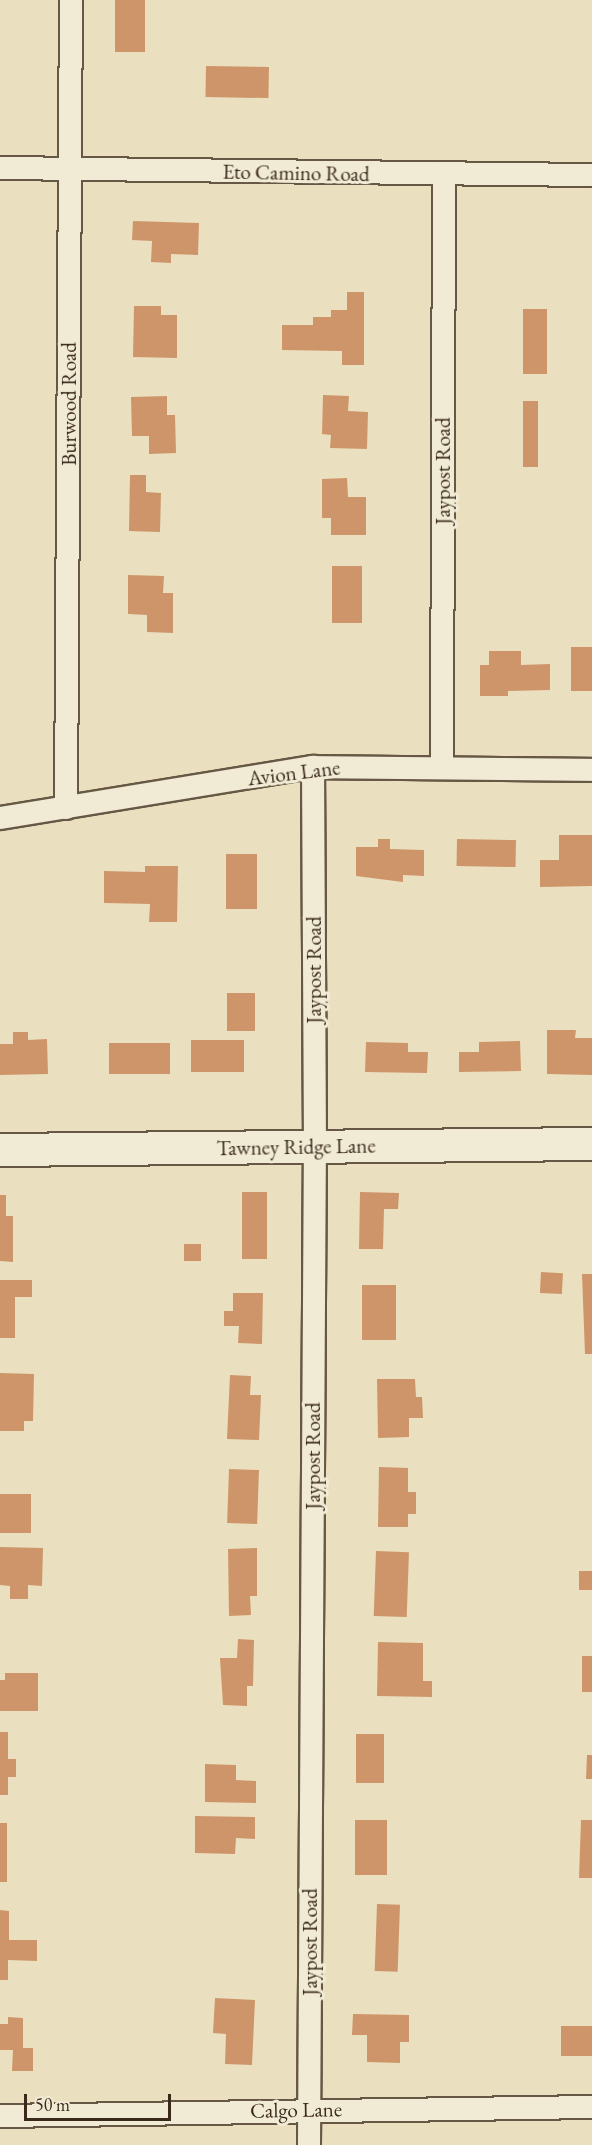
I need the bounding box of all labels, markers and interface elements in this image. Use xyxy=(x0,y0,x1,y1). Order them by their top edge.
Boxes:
street label: Eto Camino Road xyxy=(222,159,370,187)
street label: Burwood Road xyxy=(56,342,82,466)
street label: Jaypost Road xyxy=(430,417,456,525)
street label: Avion Lane xyxy=(246,755,342,791)
street label: Jaypost Road xyxy=(301,916,327,1024)
street label: Tawney Ridge Lane xyxy=(216,1133,376,1161)
street label: Jaypost Road xyxy=(300,1402,326,1510)
street label: Jaypost Road xyxy=(297,1888,323,1996)
scale bar xyxy=(27,2082,174,2120)
text: 50 m xyxy=(35,2093,70,2116)
street label: Calgo Lane xyxy=(250,2097,342,2123)

